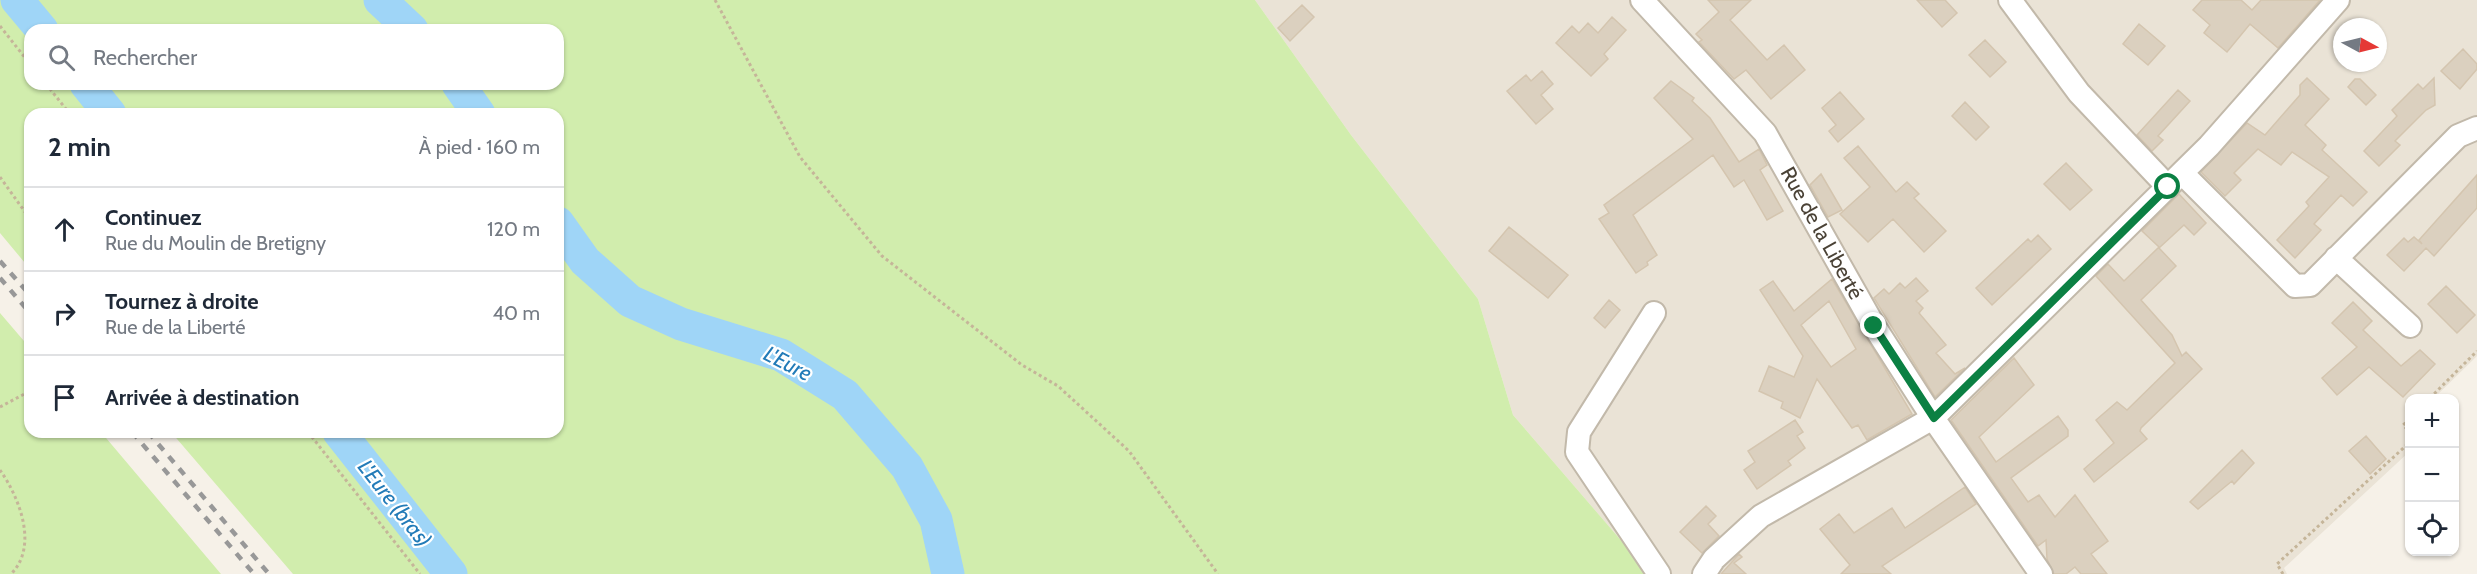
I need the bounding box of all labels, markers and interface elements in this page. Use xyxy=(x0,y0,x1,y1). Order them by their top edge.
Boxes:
north arrow xyxy=(2333,18,2387,72)
search box xyxy=(24,24,564,90)
icon: search xyxy=(45,41,78,74)
text: Rechercher xyxy=(93,44,197,71)
text: 2 min xyxy=(48,131,111,163)
text: À pied · 160 m xyxy=(419,135,540,159)
street label: Rue de la Liberté xyxy=(1776,162,1869,304)
route start xyxy=(2154,173,2180,199)
text: Continuez xyxy=(105,204,202,231)
icon: ahead xyxy=(48,213,81,246)
text: 120 m xyxy=(487,217,540,241)
text: Rue du Moulin de Bretigny xyxy=(105,231,326,255)
text: Tournez à droite xyxy=(105,288,259,315)
icon: right xyxy=(48,297,81,330)
text: 40 m xyxy=(492,301,540,325)
route end xyxy=(1860,312,1886,338)
text: Rue de la Liberté xyxy=(105,315,246,339)
water label: L'Eure xyxy=(759,340,816,387)
icon: arrive xyxy=(48,381,81,414)
text: Arrivée à destination xyxy=(105,384,299,411)
map controls xyxy=(2405,394,2459,556)
button: + xyxy=(2405,394,2459,448)
button: − xyxy=(2405,448,2459,502)
water label: L'Eure (bras) xyxy=(352,454,437,553)
button: locate xyxy=(2405,502,2459,556)

